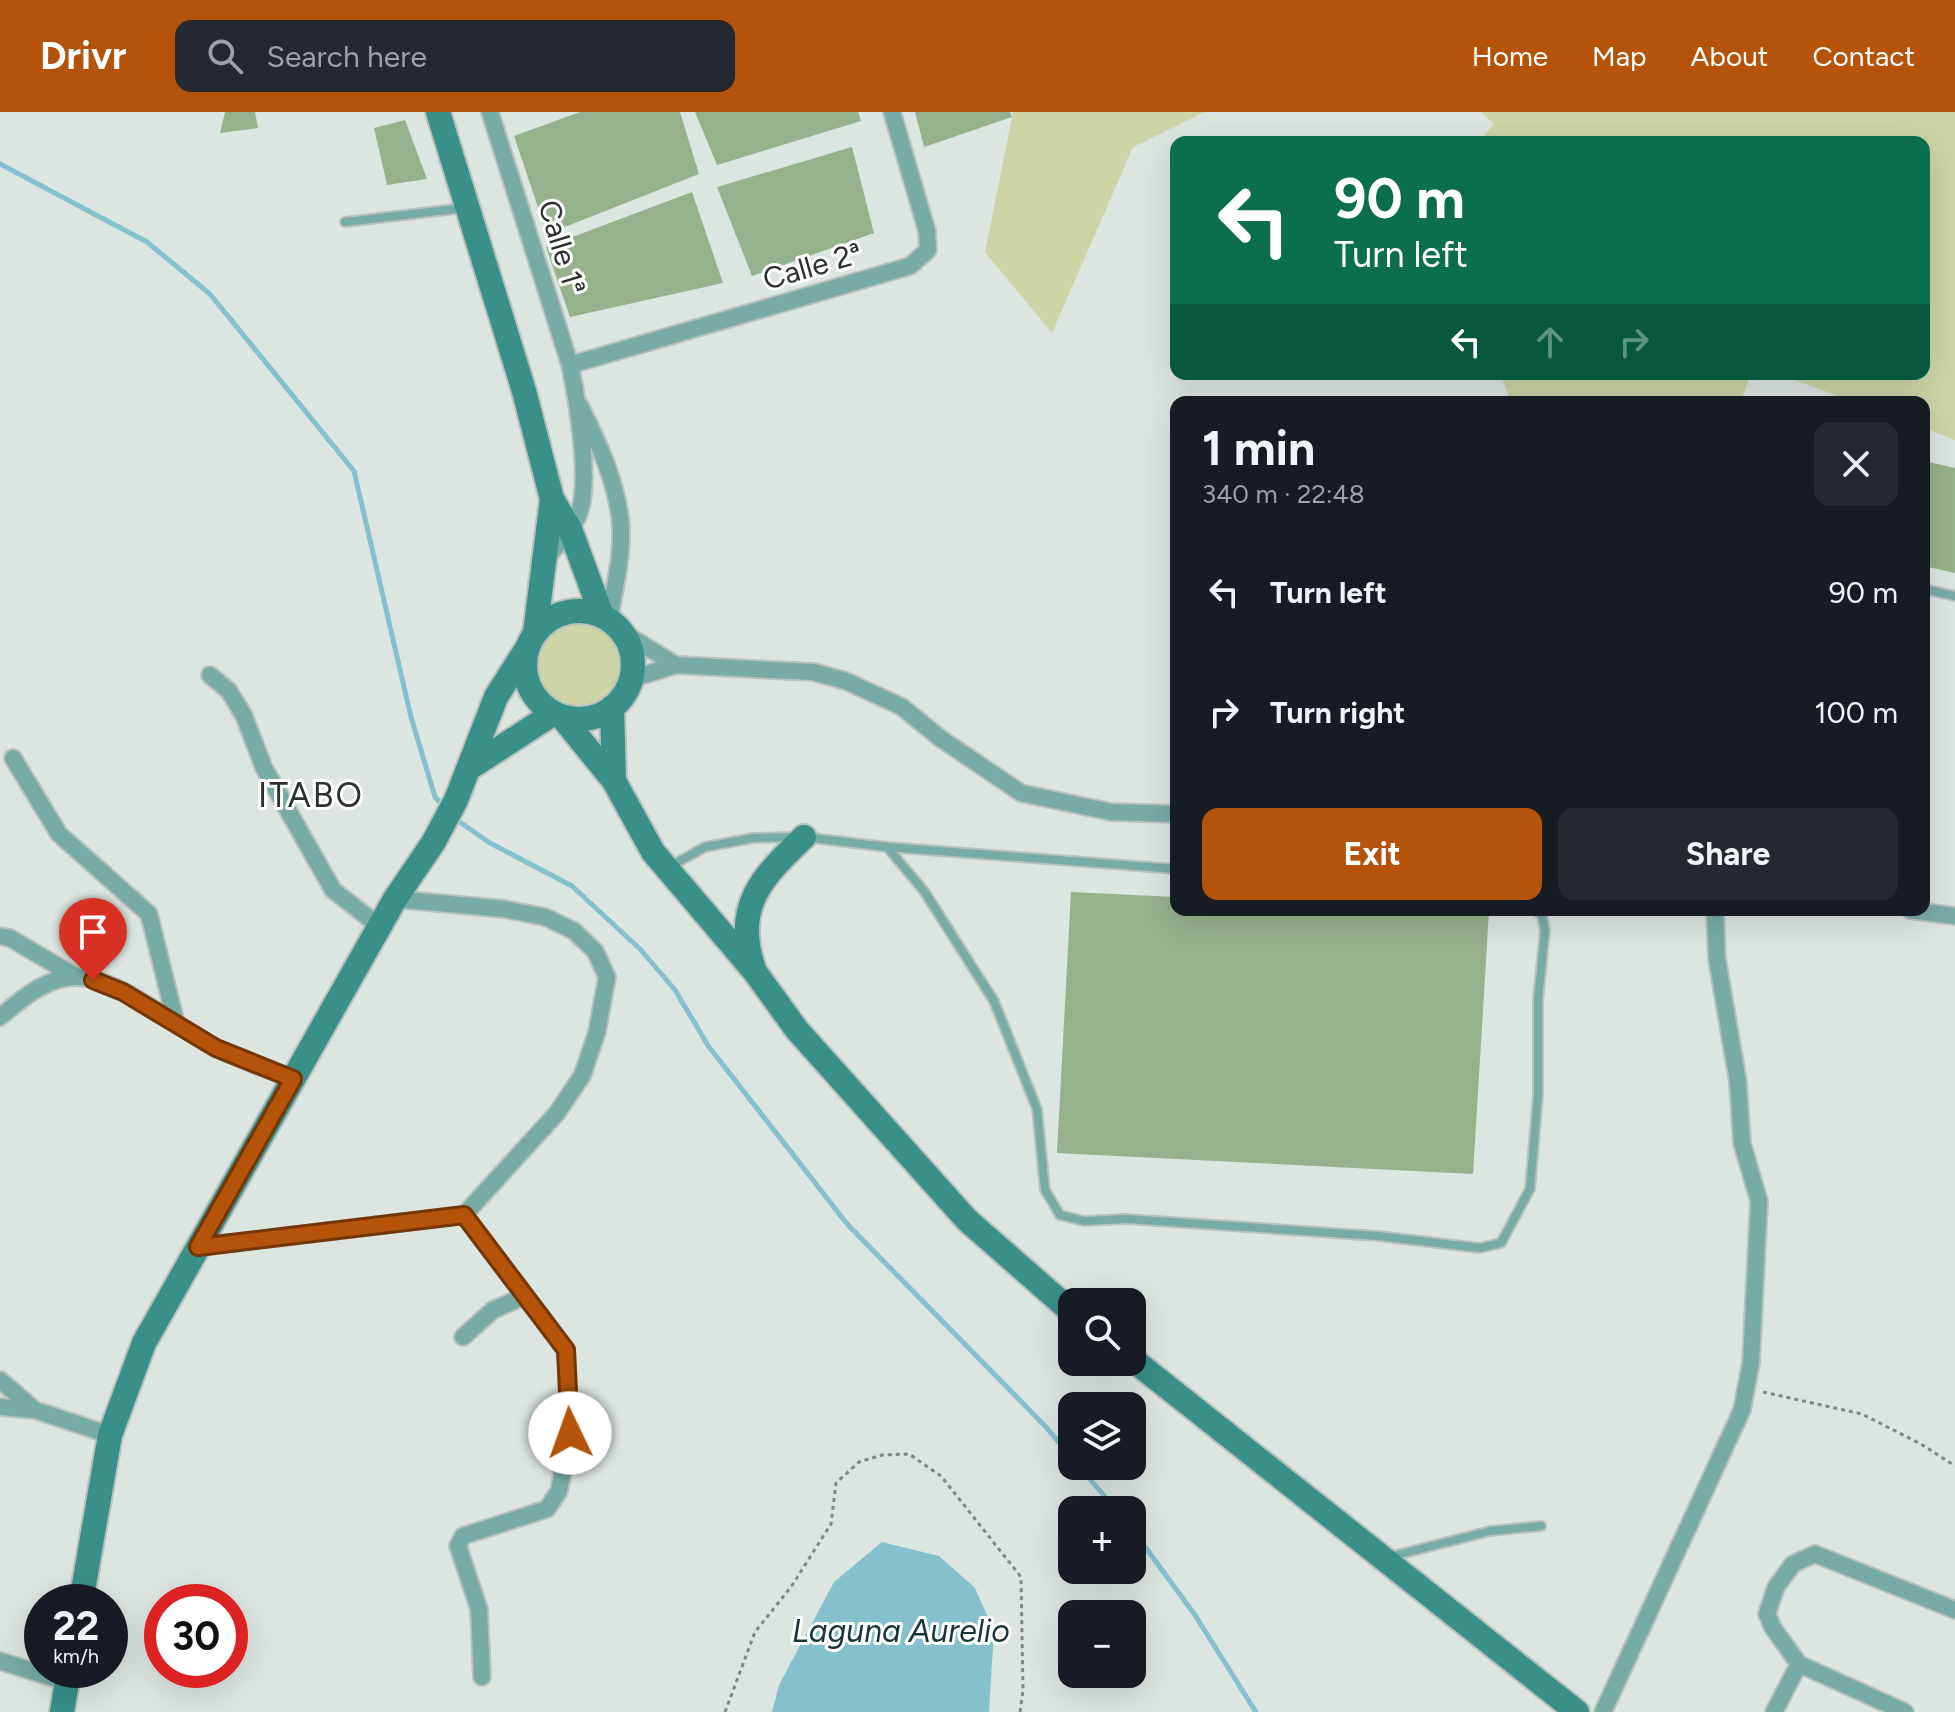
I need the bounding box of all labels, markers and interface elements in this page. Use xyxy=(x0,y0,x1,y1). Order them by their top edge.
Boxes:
search box xyxy=(175,20,735,92)
text: Drivr xyxy=(40,33,127,79)
icon: search xyxy=(203,34,247,78)
text: Search here xyxy=(267,38,427,75)
text: Home xyxy=(1472,39,1548,73)
text: Map xyxy=(1592,39,1647,73)
text: About xyxy=(1691,39,1768,73)
text: Contact xyxy=(1812,39,1915,73)
text: 90 m xyxy=(1334,165,1465,232)
icon: left xyxy=(1202,168,1306,272)
street label: Calle 1ª xyxy=(530,196,594,298)
text: Turn left xyxy=(1334,233,1468,276)
street label: Calle 2ª xyxy=(759,234,865,298)
icon: left xyxy=(1444,320,1488,364)
icon: ahead xyxy=(1528,320,1572,364)
icon: right xyxy=(1612,320,1656,364)
text: 1 min xyxy=(1202,419,1315,477)
button: close xyxy=(1814,422,1898,506)
text: 340 m · 22:48 xyxy=(1202,478,1365,510)
icon: left xyxy=(1202,570,1246,614)
text: Turn left xyxy=(1270,574,1387,611)
text: 90 m xyxy=(1829,574,1898,611)
icon: right xyxy=(1202,690,1246,734)
text: Turn right xyxy=(1270,694,1405,731)
text: 100 m xyxy=(1814,694,1898,731)
district label: ITABO xyxy=(258,775,364,816)
button: Exit xyxy=(1202,808,1542,900)
button: Share xyxy=(1558,808,1898,900)
pin xyxy=(59,898,127,980)
icon: arrive xyxy=(71,910,115,954)
map controls xyxy=(1058,1288,1146,1688)
button: search xyxy=(1058,1288,1146,1376)
position arrow xyxy=(528,1391,612,1475)
button: layers xyxy=(1058,1392,1146,1480)
button: + xyxy=(1058,1496,1146,1584)
speed limit sign: 30 xyxy=(144,1584,248,1688)
button: − xyxy=(1058,1600,1146,1688)
text: 22 xyxy=(53,1602,99,1650)
water label: Laguna Aurelio xyxy=(792,1612,1010,1650)
text: km/h xyxy=(53,1644,99,1668)

